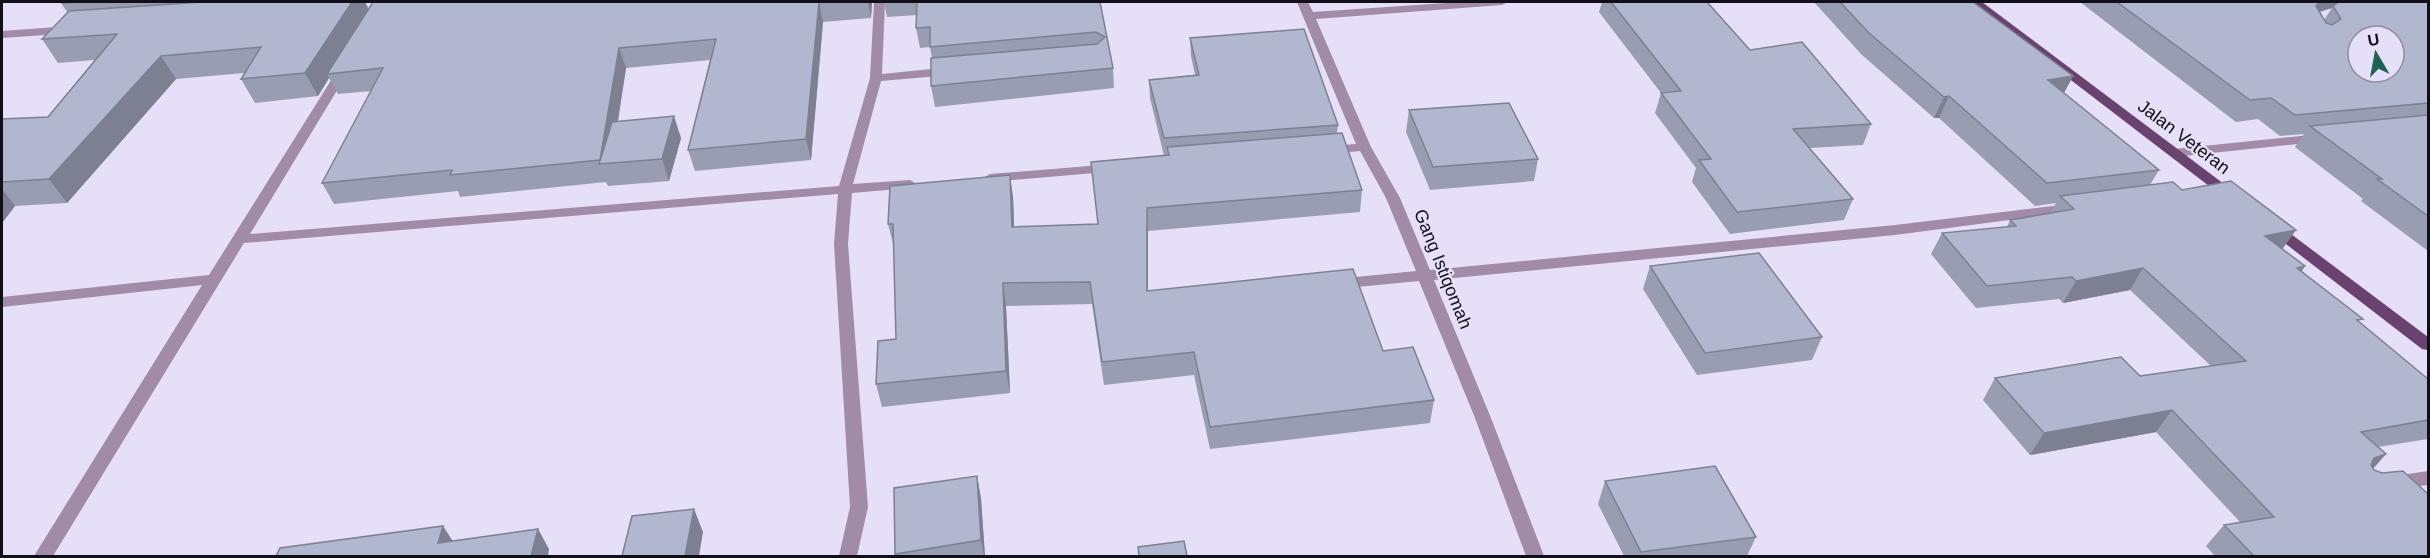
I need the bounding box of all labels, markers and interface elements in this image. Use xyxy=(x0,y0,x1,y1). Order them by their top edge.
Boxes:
north arrow xyxy=(2346,24,2406,84)
text: U xyxy=(2366,30,2381,49)
street label: Jalan Veteran xyxy=(2134,96,2234,178)
street label: Gang Istiqomah xyxy=(1410,206,1476,332)

